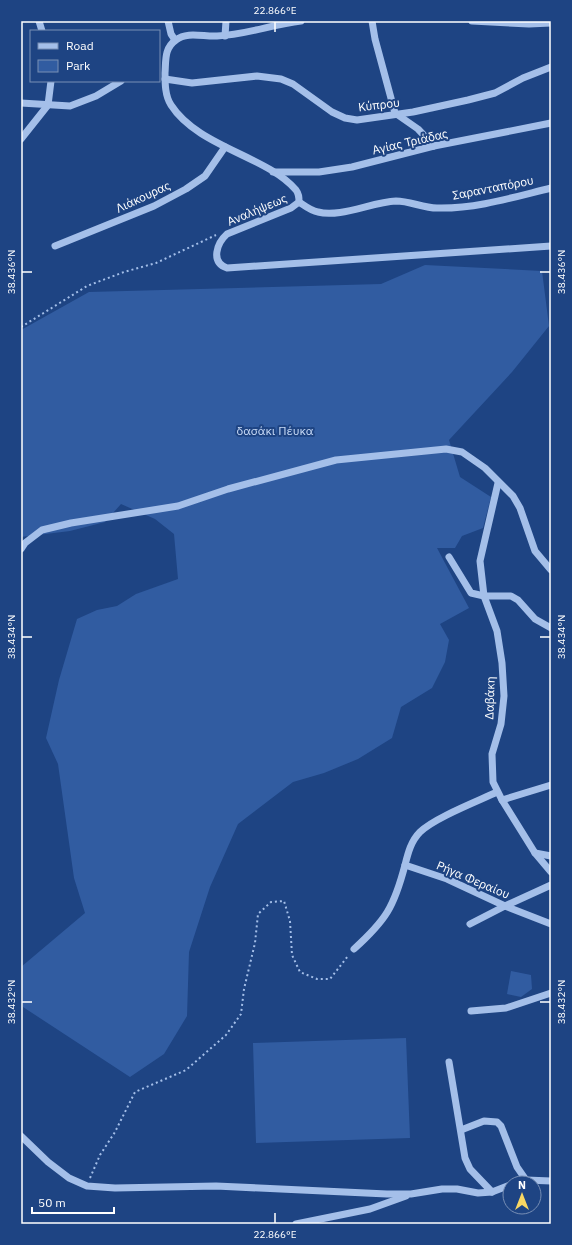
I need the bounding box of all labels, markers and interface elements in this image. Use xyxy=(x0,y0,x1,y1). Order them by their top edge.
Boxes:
text: 22.866°E xyxy=(253,4,297,17)
legend xyxy=(30,30,160,82)
text: Road xyxy=(66,38,94,53)
text: Park xyxy=(66,58,91,73)
street label: Κύπρου xyxy=(357,95,401,114)
street label: Αγίας Τριάδας xyxy=(371,125,449,157)
street label: Σαρανταπόρου xyxy=(451,172,535,203)
street label: Λιάκουρας xyxy=(113,177,173,216)
street label: Αναλήψεως xyxy=(225,190,289,229)
text: 38.436°N xyxy=(5,250,18,294)
text: 38.436°N xyxy=(555,250,568,294)
park label: δασάκι Πέυκα xyxy=(236,423,314,438)
text: 38.434°N xyxy=(5,615,18,659)
text: 38.434°N xyxy=(555,615,568,659)
street label: Δαβάκη xyxy=(481,676,498,720)
street label: Ρήγα Φεραίου xyxy=(434,857,512,902)
text: 38.432°N xyxy=(5,980,18,1024)
text: 38.432°N xyxy=(555,980,568,1024)
north arrow xyxy=(502,1175,542,1215)
text: N xyxy=(518,1178,526,1192)
scale bar xyxy=(32,1189,114,1215)
text: 50 m xyxy=(38,1195,66,1210)
text: 22.866°E xyxy=(253,1228,297,1241)

